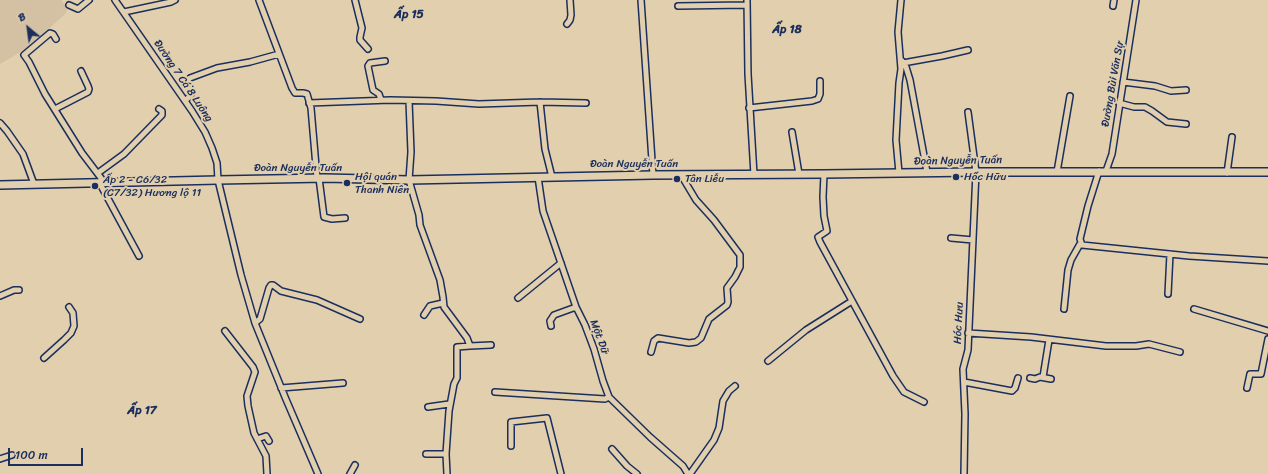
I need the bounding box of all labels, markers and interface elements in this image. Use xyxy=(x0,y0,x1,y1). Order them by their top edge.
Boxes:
text: B xyxy=(14,7,30,27)
north arrow xyxy=(8,8,48,48)
district label: Ấp 15 xyxy=(394,8,424,22)
district label: Ấp 18 xyxy=(772,23,802,37)
street label: Đường 7 Cá 8 Luông xyxy=(151,37,215,125)
street label: Đường Bùi Văn Sự xyxy=(1099,40,1127,128)
street label: Đoàn Nguyễn Tuấn xyxy=(914,154,1002,168)
street label: Đoàn Nguyễn Tuấn xyxy=(590,157,678,171)
street label: Đoàn Nguyễn Tuấn xyxy=(254,161,342,175)
place label: Hội quán Thanh Niên xyxy=(355,170,409,196)
place label: Hốc Hữu xyxy=(964,170,1006,184)
place label: Tân Liễu xyxy=(685,172,724,186)
marker: Hốc Hữu xyxy=(951,172,961,182)
place label: Ấp 2 - C6/32 (C7/32) Hương lộ 11 xyxy=(103,173,201,199)
marker: Tân Liễu xyxy=(672,174,682,184)
marker: Hội quán Thanh Niên xyxy=(342,178,352,188)
marker: Ấp 2 - C6/32 (C7/32) Hương lộ 11 xyxy=(90,181,100,191)
street label: Hóc Hưu xyxy=(951,302,967,344)
street label: Một Dữ xyxy=(587,318,611,356)
district label: Ấp 17 xyxy=(127,404,157,418)
scale bar xyxy=(10,440,85,466)
text: 100 m xyxy=(15,444,48,466)

